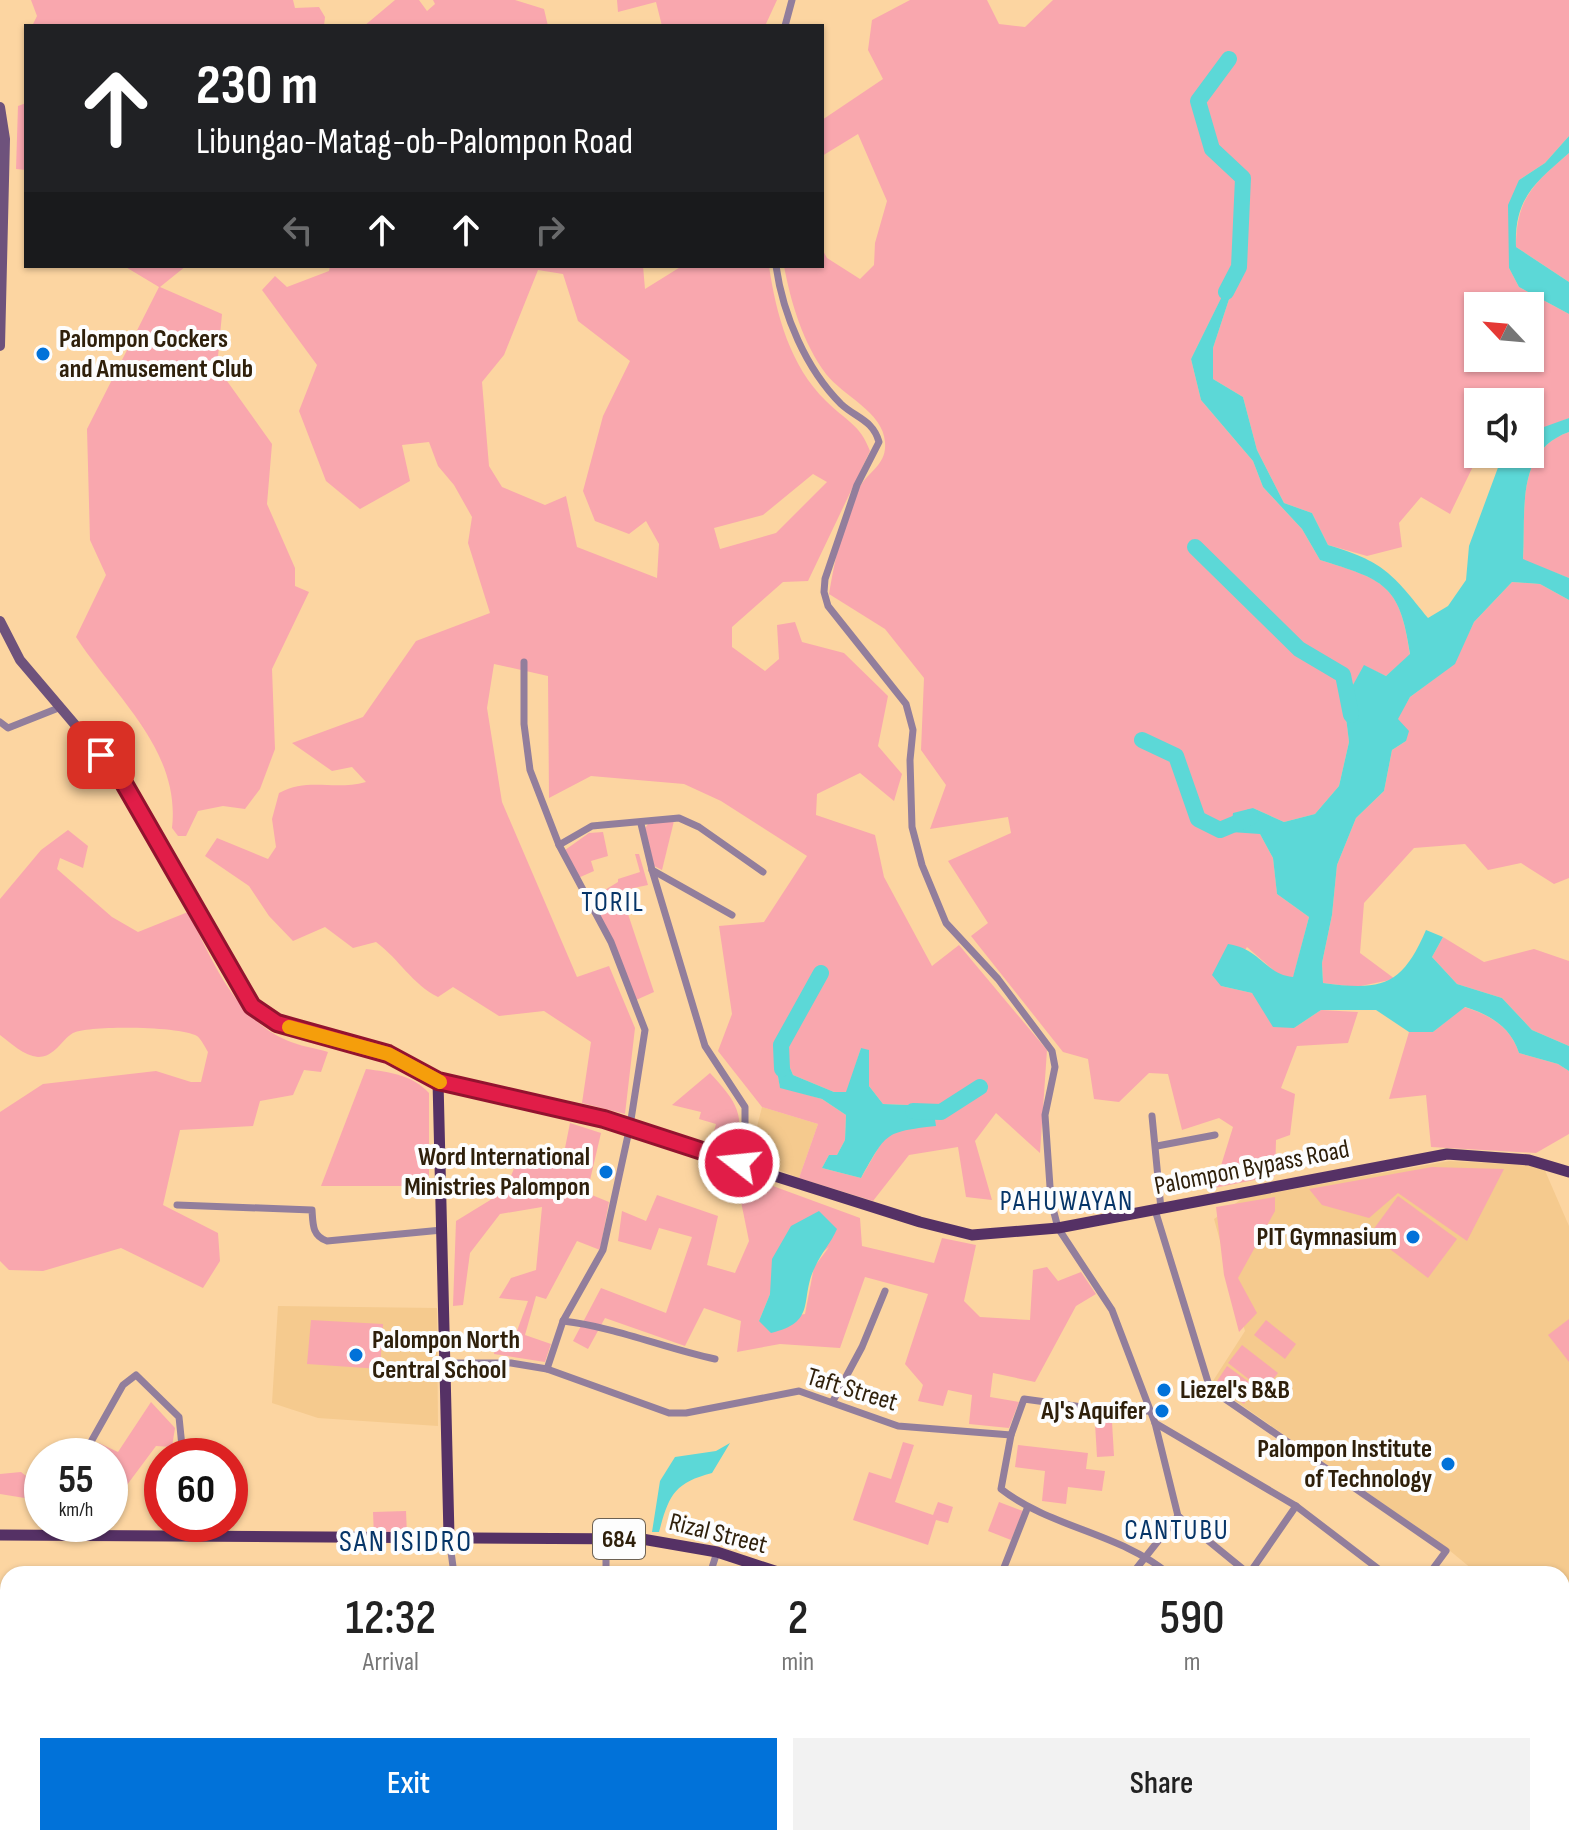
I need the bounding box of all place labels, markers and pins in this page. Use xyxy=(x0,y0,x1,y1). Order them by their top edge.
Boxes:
place label: Palompon Cockers and Amusement Club xyxy=(59,324,253,385)
marker: Palompon Cockers and Amusement Club xyxy=(34,345,52,363)
pin xyxy=(67,721,135,789)
place label: Word International Ministries Palompon xyxy=(404,1142,590,1203)
marker: Word International Ministries Palompon xyxy=(597,1163,615,1181)
place label: PIT Gymnasium xyxy=(1257,1222,1397,1253)
marker: PIT Gymnasium xyxy=(1404,1228,1422,1246)
place label: Palompon North Central School xyxy=(372,1325,520,1386)
marker: Palompon North Central School xyxy=(347,1346,365,1364)
place label: Liezel's B&B xyxy=(1180,1375,1290,1406)
marker: Liezel's B&B xyxy=(1155,1381,1173,1399)
place label: AJ's Aquifer xyxy=(1040,1396,1146,1427)
marker: AJ's Aquifer xyxy=(1153,1402,1171,1420)
place label: Palompon Institute of Technology xyxy=(1257,1434,1432,1495)
marker: Palompon Institute of Technology xyxy=(1439,1455,1457,1473)

